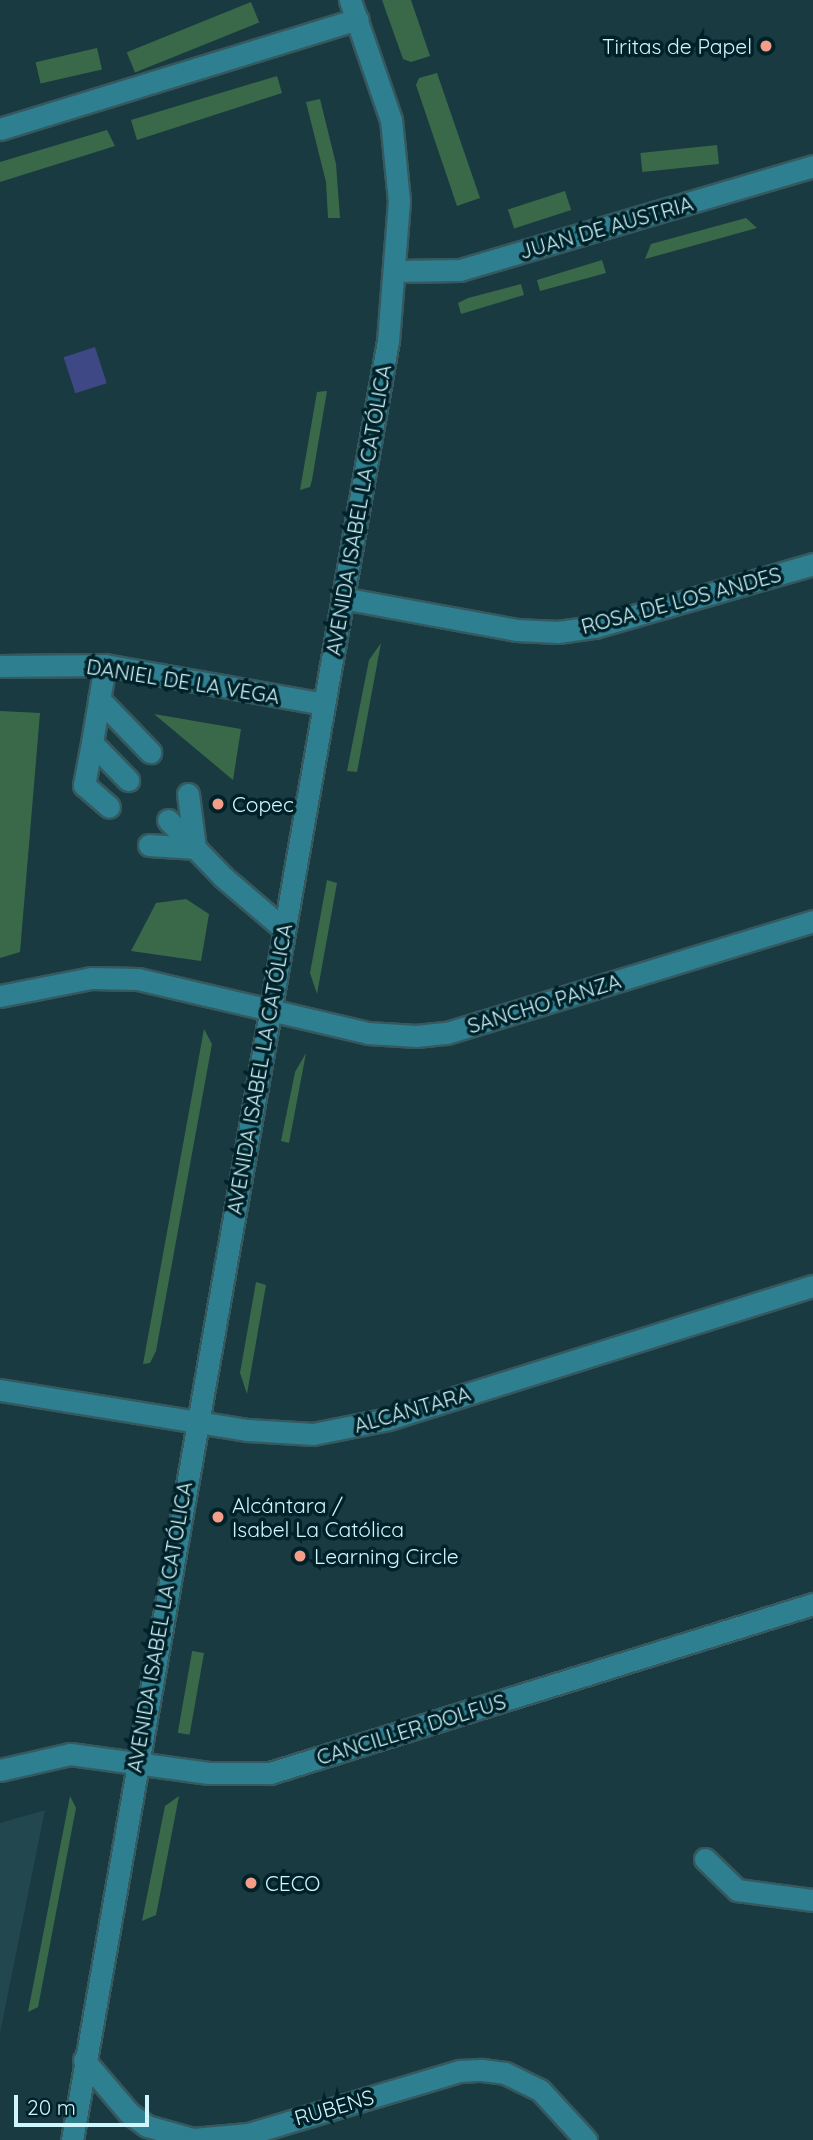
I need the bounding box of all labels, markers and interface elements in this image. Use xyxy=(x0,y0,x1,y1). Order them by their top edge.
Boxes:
place label: Tiritas de Papel xyxy=(602,33,752,59)
marker: Tiritas de Papel xyxy=(758,38,774,54)
street label: JUAN DE AUSTRIA xyxy=(516,190,696,264)
street label: AVENIDA ISABEL LA CATÓLICA xyxy=(320,363,396,657)
street label: ROSA DE LOS ANDES xyxy=(578,561,784,639)
street label: DANIEL DE LA VEGA xyxy=(85,653,281,709)
place label: Copec xyxy=(232,791,294,817)
marker: Copec xyxy=(210,796,226,812)
street label: AVENIDA ISABEL LA CATÓLICA xyxy=(221,922,297,1216)
street label: SANCHO PANZA xyxy=(464,968,624,1038)
street label: ALCÁNTARA xyxy=(351,1380,473,1438)
street label: AVENIDA ISABEL LA CATÓLICA xyxy=(121,1480,197,1774)
place label: Alcántara / Isabel La Católica xyxy=(232,1492,404,1542)
marker: Alcántara / Isabel La Católica xyxy=(210,1509,226,1525)
place label: Learning Circle xyxy=(314,1543,459,1569)
marker: Learning Circle xyxy=(292,1548,308,1564)
street label: CANCILLER DOLFUS xyxy=(313,1688,509,1770)
place label: CECO xyxy=(265,1870,320,1896)
marker: CECO xyxy=(243,1875,259,1891)
scale bar xyxy=(18,2080,152,2124)
street label: RUBENS xyxy=(291,2084,377,2130)
text: 20 m xyxy=(27,2094,76,2120)

